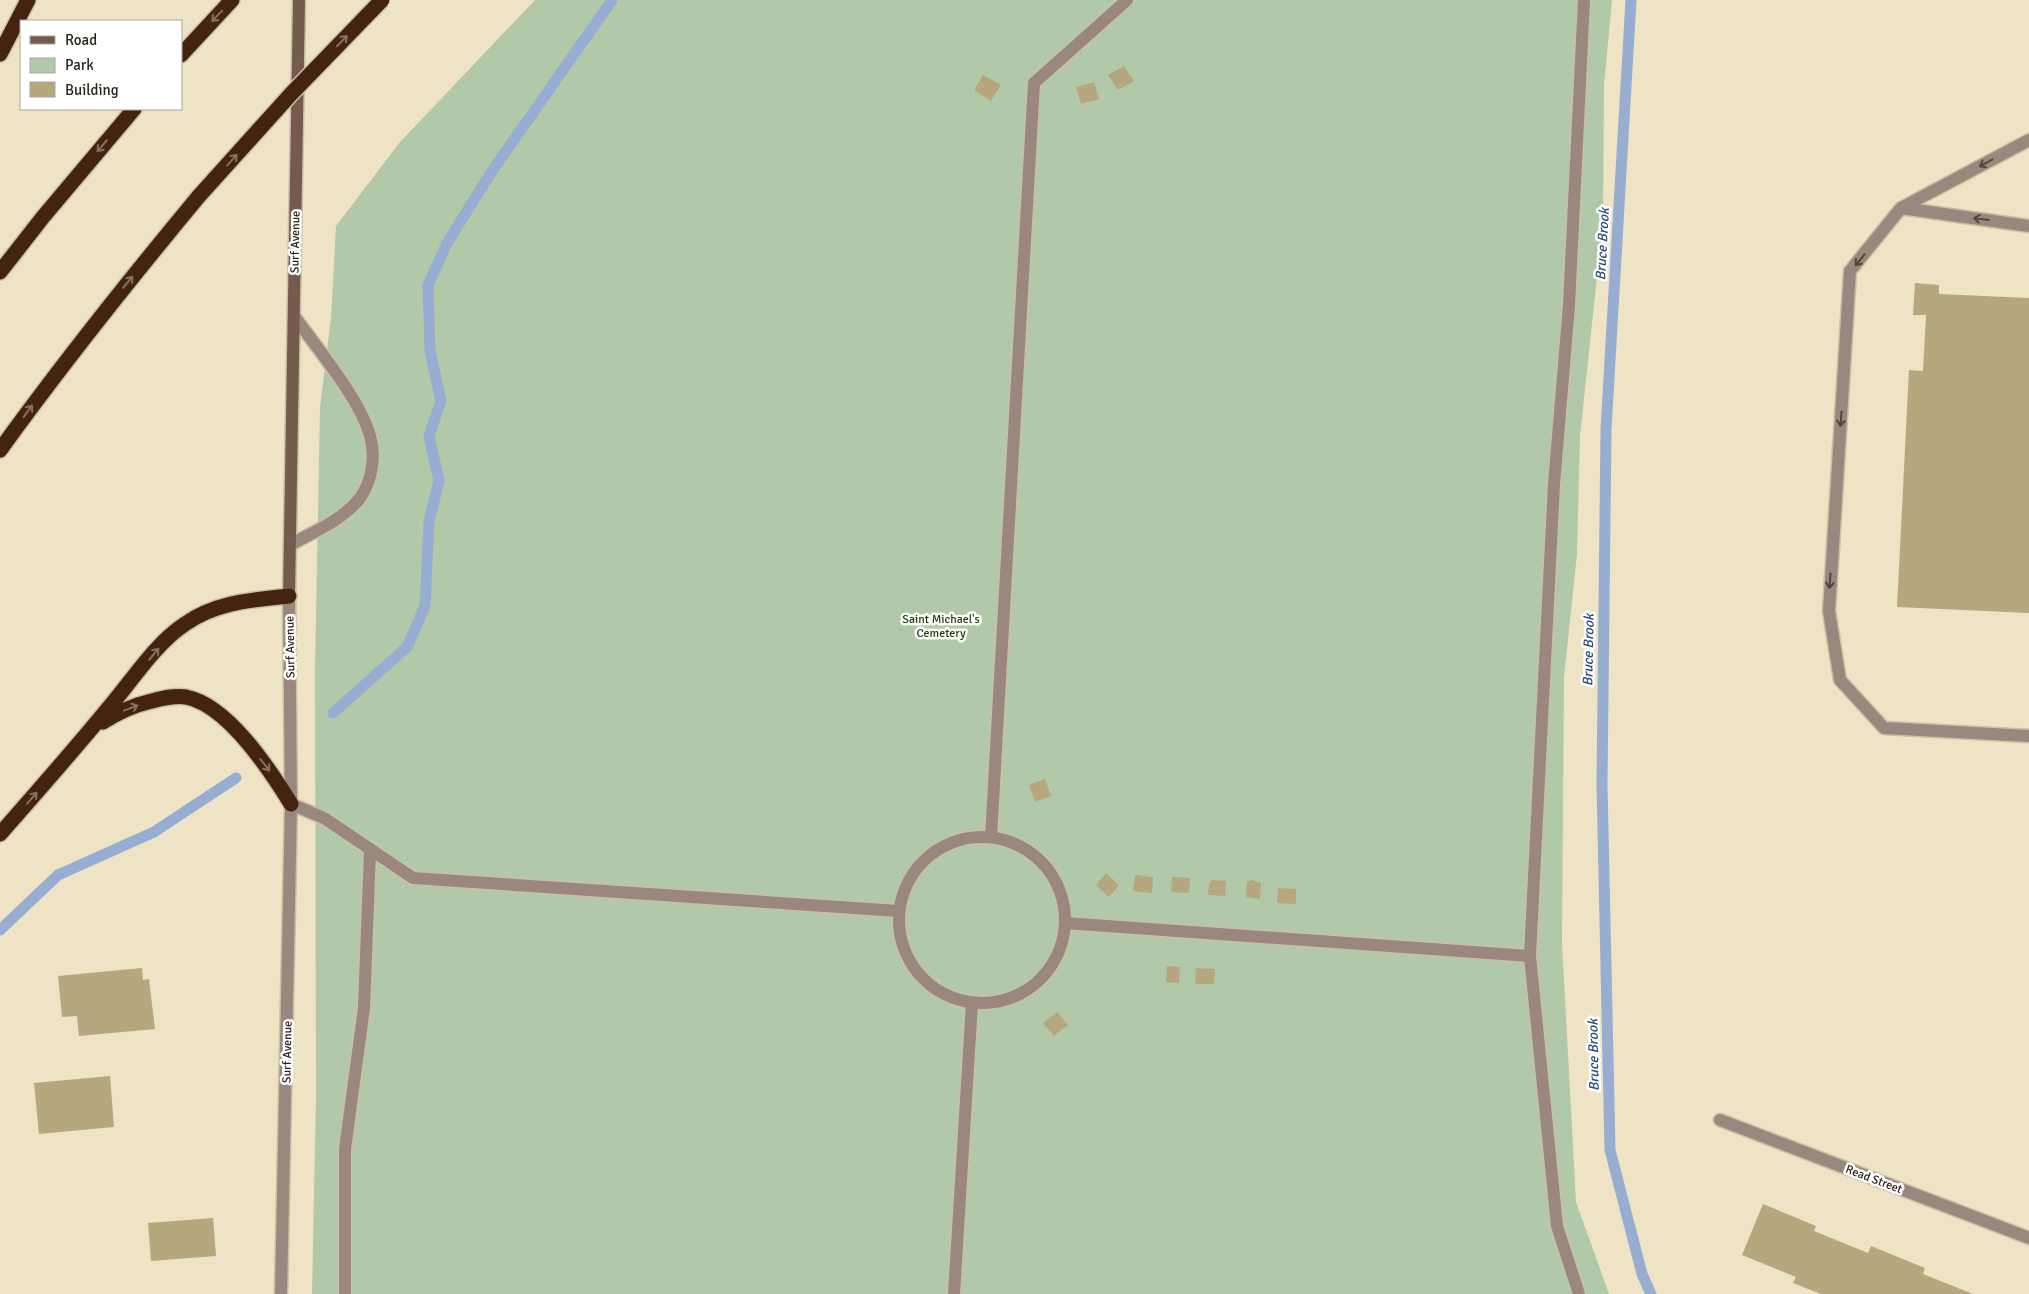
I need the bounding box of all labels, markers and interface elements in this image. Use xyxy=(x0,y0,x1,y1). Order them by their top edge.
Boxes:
one-way arrow xyxy=(211,10,223,22)
legend xyxy=(20,20,182,110)
text: Road xyxy=(65,31,97,49)
one-way arrow xyxy=(336,35,348,47)
text: Park xyxy=(65,56,94,74)
text: Building xyxy=(65,81,119,99)
one-way arrow xyxy=(97,139,108,152)
one-way arrow xyxy=(226,154,237,167)
one-way arrow xyxy=(1979,159,1994,168)
water label: Bruce Brook xyxy=(1592,205,1613,281)
street label: Surf Avenue xyxy=(287,211,304,273)
one-way arrow xyxy=(1973,214,1989,224)
one-way arrow xyxy=(1854,253,1865,266)
one-way arrow xyxy=(122,276,133,289)
one-way arrow xyxy=(23,405,34,418)
one-way arrow xyxy=(1836,411,1846,427)
one-way arrow xyxy=(1826,573,1835,589)
park label: Saint Michael's Cemetery xyxy=(902,612,980,641)
water label: Bruce Brook xyxy=(1579,612,1598,686)
street label: Surf Avenue xyxy=(282,616,299,678)
one-way arrow xyxy=(148,648,159,661)
one-way arrow xyxy=(123,702,138,712)
one-way arrow xyxy=(260,758,271,771)
one-way arrow xyxy=(26,791,38,804)
water label: Bruce Brook xyxy=(1584,1017,1603,1091)
street label: Surf Avenue xyxy=(279,1021,296,1083)
street label: Read Street xyxy=(1843,1162,1904,1197)

